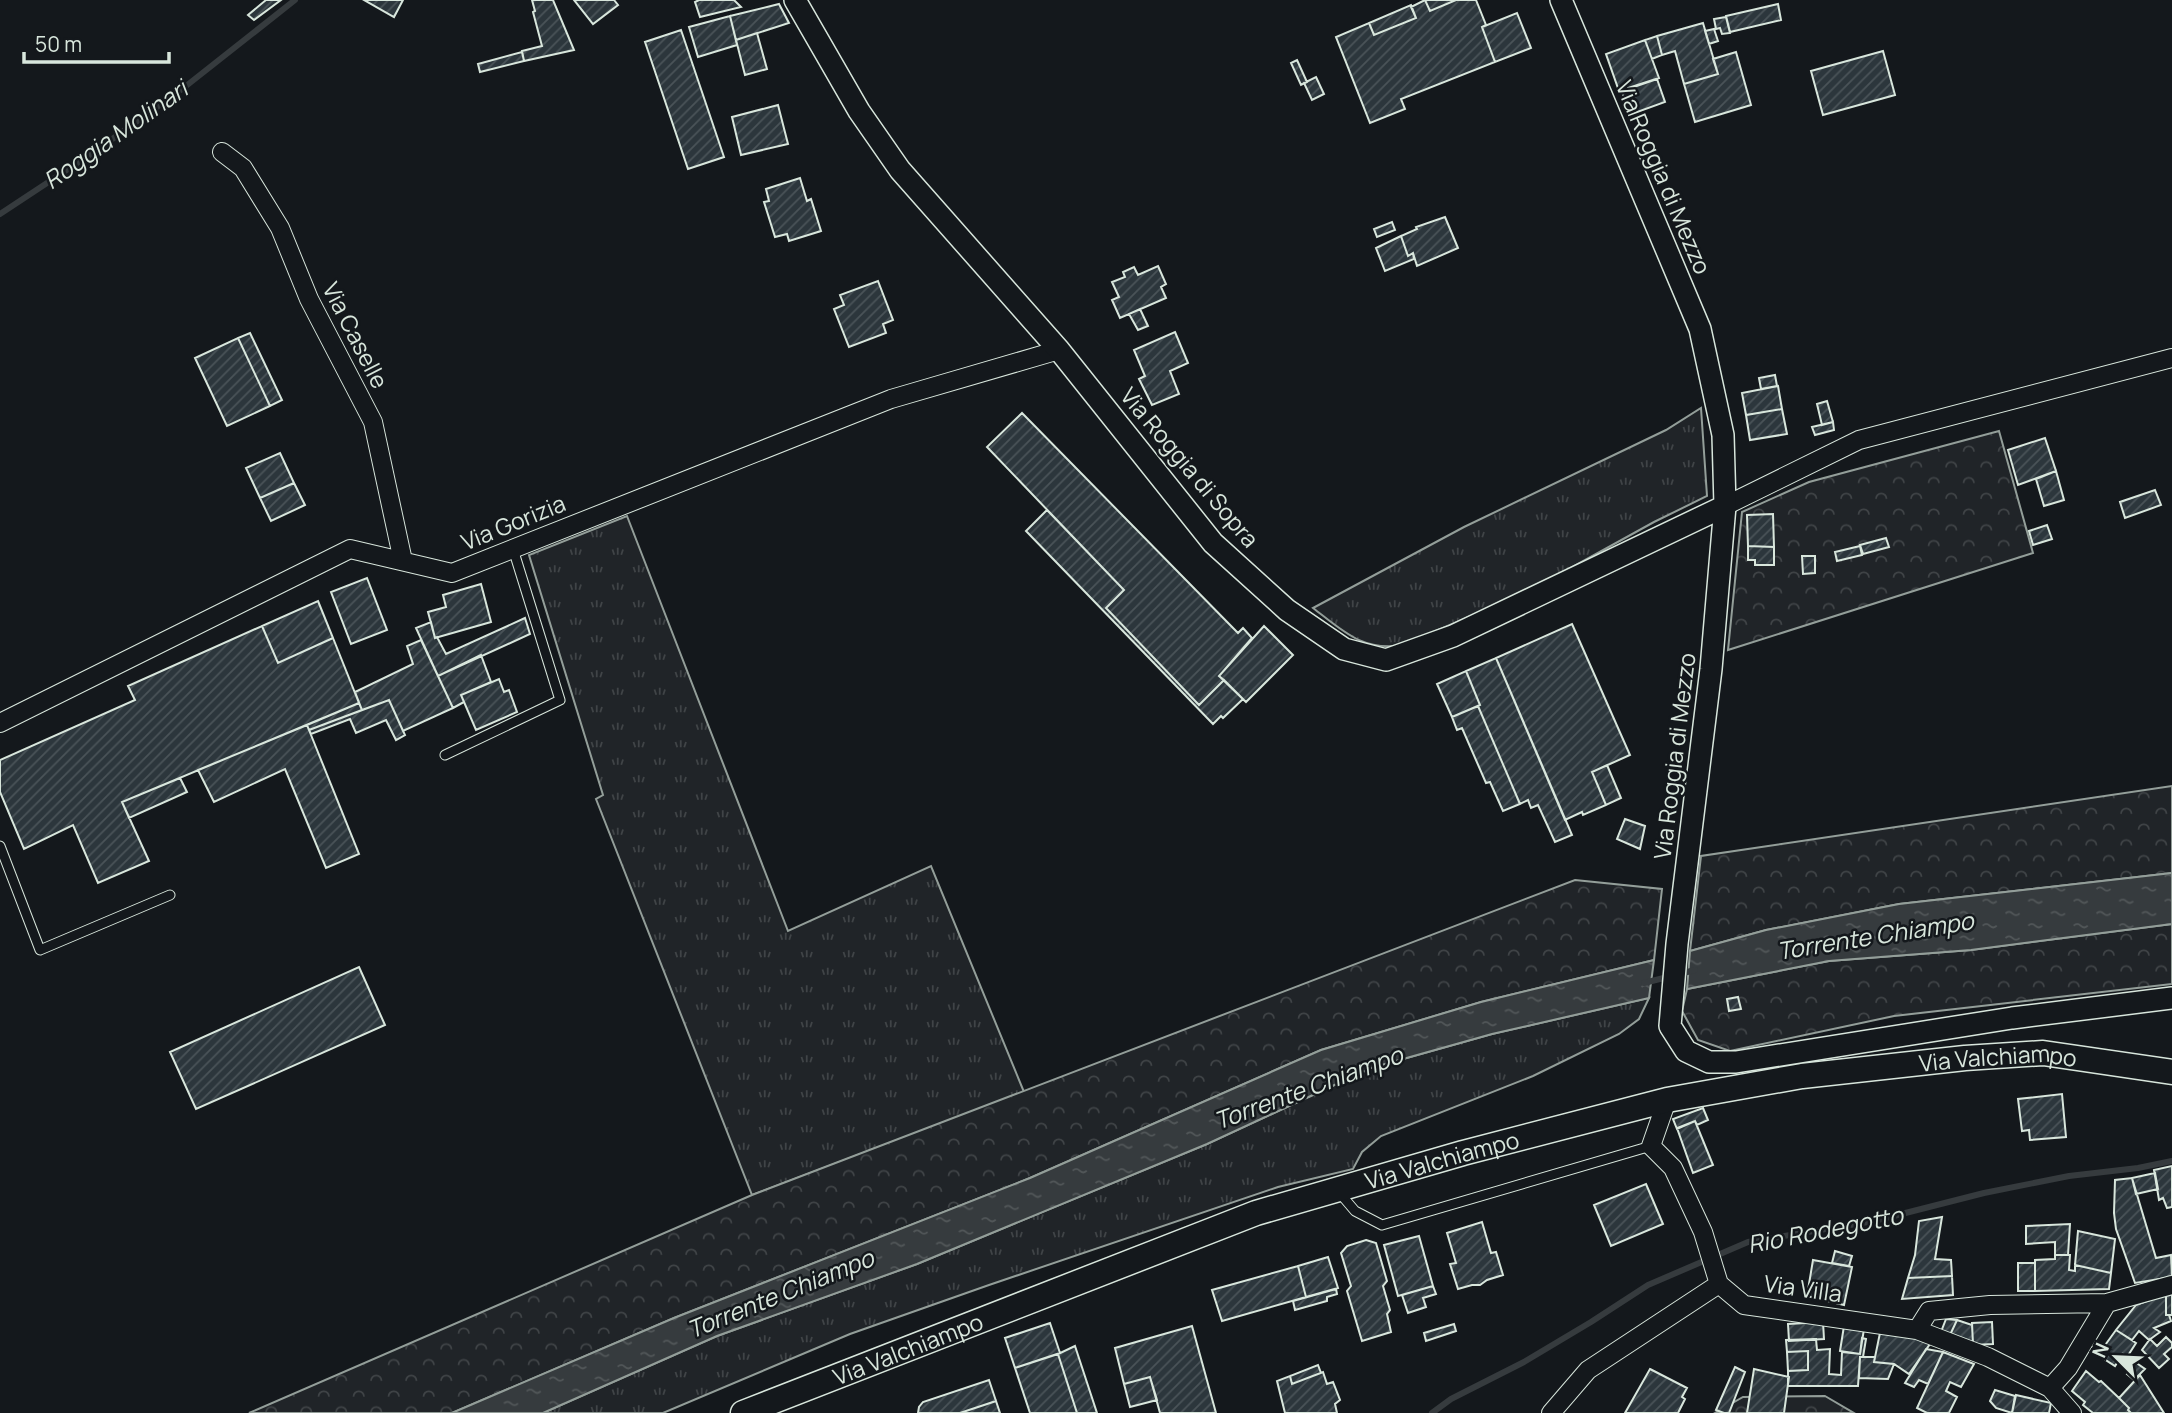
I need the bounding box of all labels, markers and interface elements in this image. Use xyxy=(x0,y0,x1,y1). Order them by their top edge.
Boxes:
scale bar xyxy=(24,21,170,65)
text: 50 m xyxy=(35,30,82,58)
water label: Roggia Molinari xyxy=(36,70,196,196)
street label: Via Roggia di Mezzo xyxy=(1609,75,1719,279)
street label: Via Caselle xyxy=(316,276,396,394)
street label: Via Roggia di Sopra xyxy=(1114,380,1266,554)
street label: Via Gorizia xyxy=(456,487,570,557)
street label: Via Roggia di Mezzo xyxy=(1645,651,1703,861)
water label: Torrente Chiampo xyxy=(1774,903,1977,967)
water label: Torrente Chiampo xyxy=(1209,1037,1409,1136)
street label: Via Valchiampo xyxy=(1917,1037,2079,1079)
street label: Via Valchiampo xyxy=(1361,1123,1522,1197)
water label: Rio Rodegotto xyxy=(1744,1197,1907,1260)
water label: Torrente Chiampo xyxy=(682,1240,880,1346)
street label: Via Villa xyxy=(1762,1267,1844,1309)
street label: Via Valchiampo xyxy=(828,1305,988,1392)
north arrow xyxy=(2081,1322,2151,1392)
text: N xyxy=(2086,1339,2115,1362)

